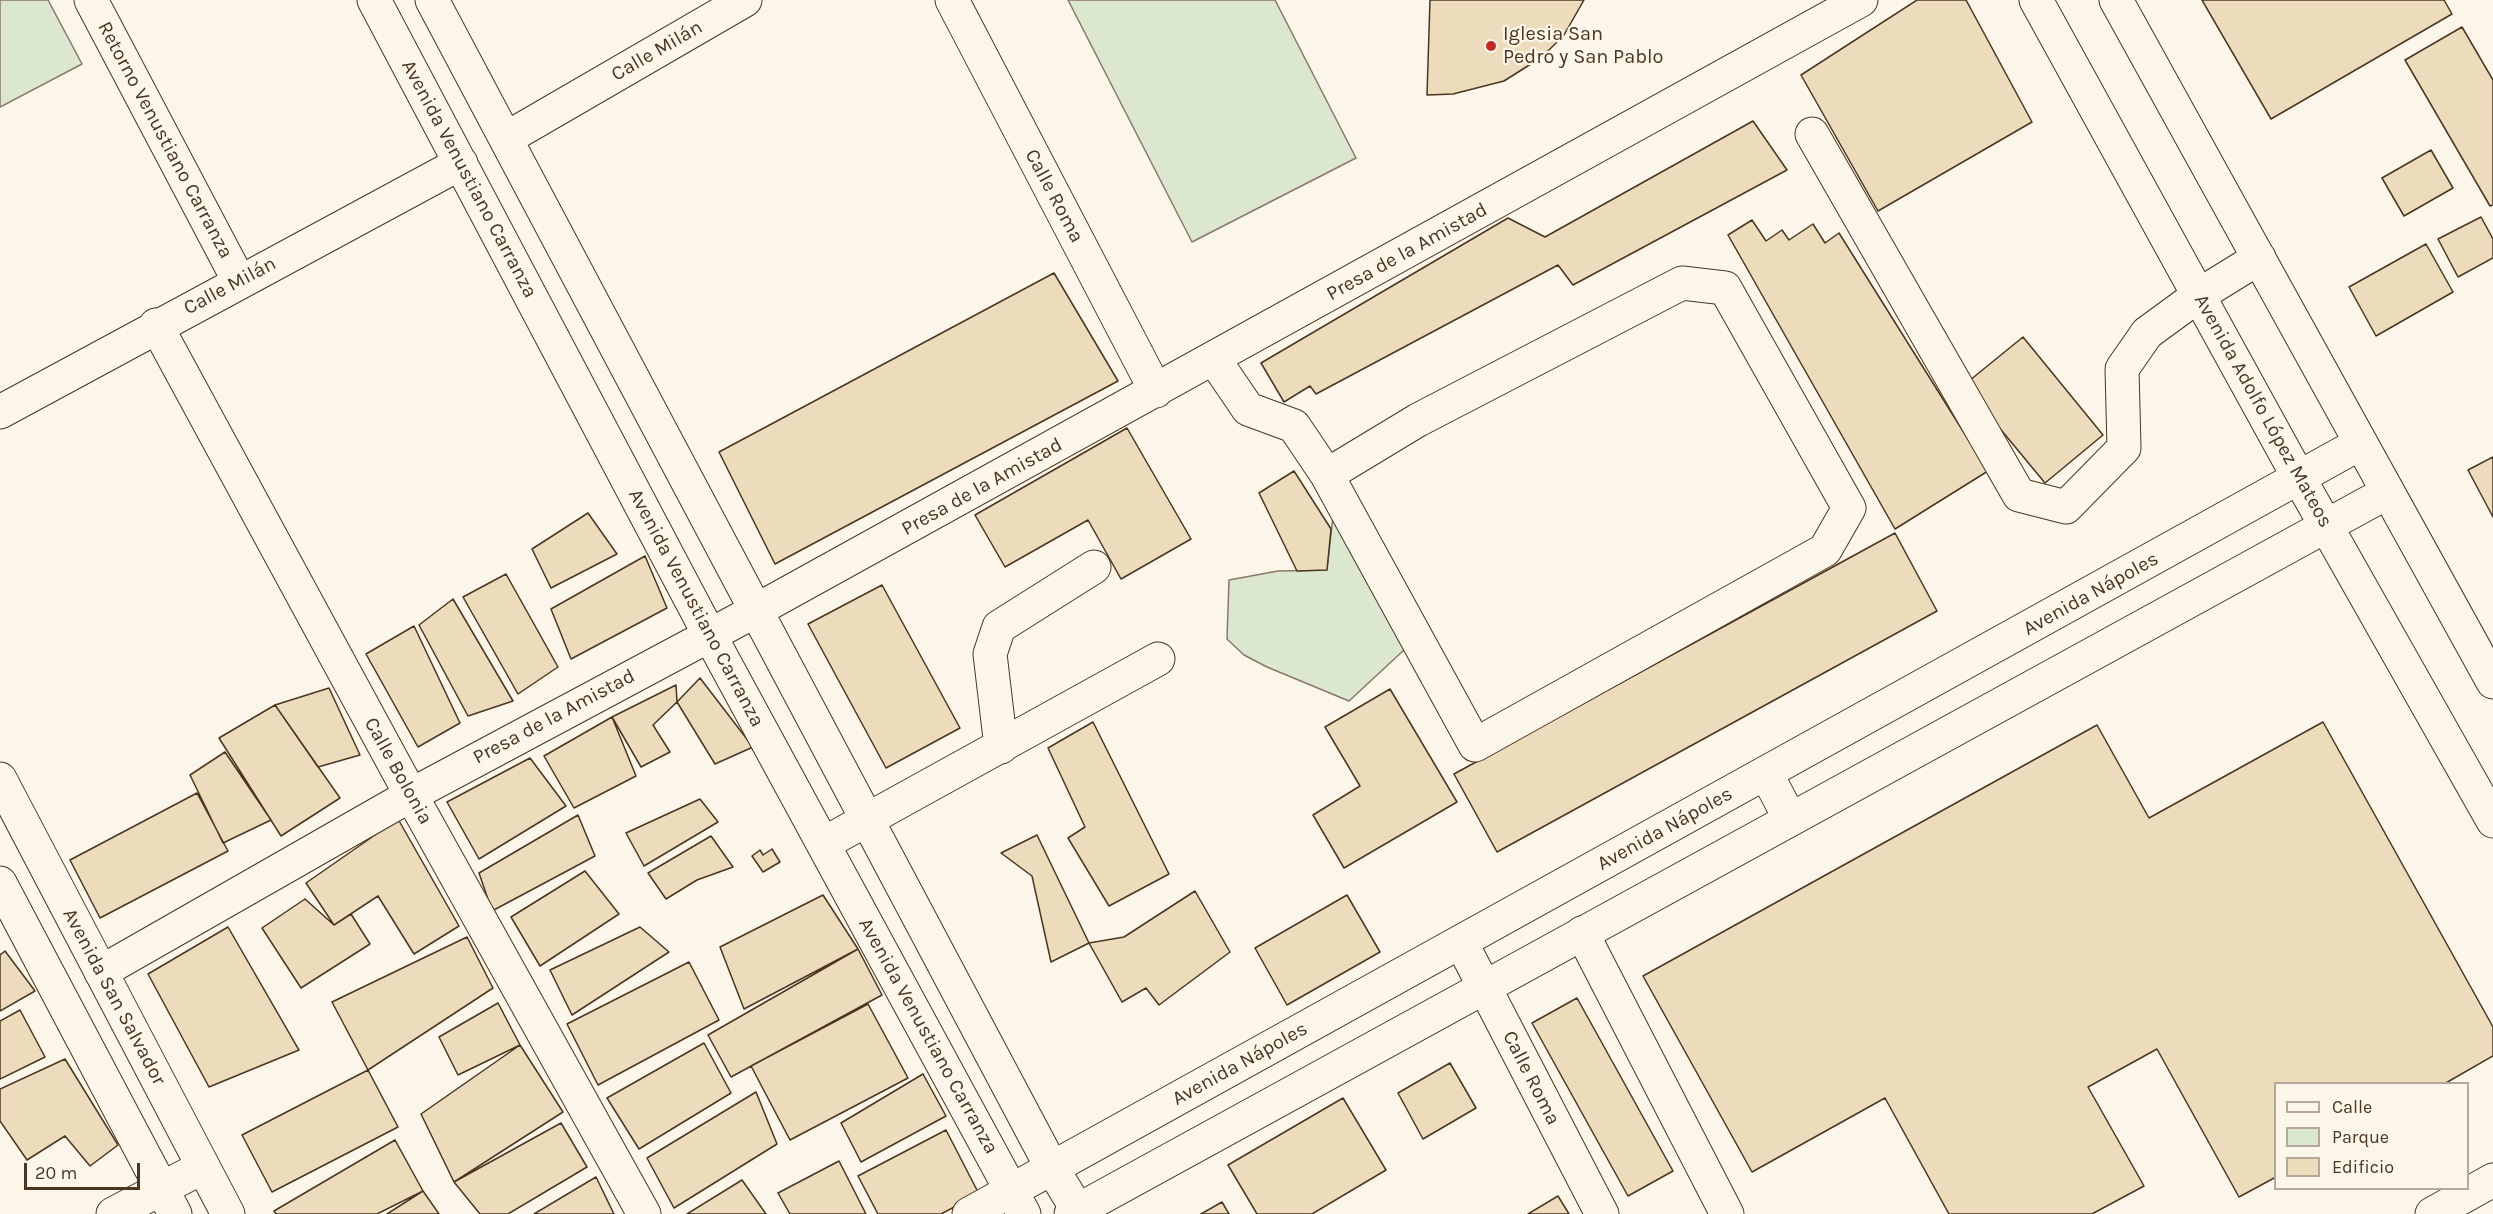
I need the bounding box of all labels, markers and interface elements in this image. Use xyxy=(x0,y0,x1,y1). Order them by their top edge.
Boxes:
street label: Calle Milán xyxy=(607,15,707,87)
street label: Retorno Venustiano Carranza xyxy=(92,17,238,263)
place label: Iglesia San Pedro y San Pablo xyxy=(1503,22,1664,69)
marker: Iglesia San Pedro y San Pablo xyxy=(1484,39,1498,53)
street label: Avenida Venustiano Carranza xyxy=(396,56,542,302)
street label: Calle Roma xyxy=(1019,145,1089,247)
street label: Presa de la Amistad xyxy=(1322,198,1492,306)
street label: Calle Milán xyxy=(180,252,280,320)
street label: Avenida Adolfo López Mateos xyxy=(2189,290,2337,532)
street label: Presa de la Amistad xyxy=(897,433,1067,541)
street label: Avenida Venustiano Carranza xyxy=(623,485,769,731)
street label: Avenida Nápoles xyxy=(2019,547,2163,641)
street label: Presa de la Amistad xyxy=(469,664,639,770)
street label: Calle Bolonia xyxy=(359,713,437,829)
street label: Avenida Nápoles xyxy=(1593,782,1737,876)
street label: Avenida San Salvador xyxy=(57,905,171,1089)
street label: Avenida Venustiano Carranza xyxy=(853,914,1003,1158)
street label: Avenida Nápoles xyxy=(1168,1017,1312,1111)
street label: Calle Roma xyxy=(1497,1027,1565,1129)
legend xyxy=(2274,1082,2469,1190)
text: Calle xyxy=(2332,1096,2372,1118)
text: Parque xyxy=(2332,1126,2389,1148)
scale bar xyxy=(27,1151,142,1189)
text: Edificio xyxy=(2332,1156,2394,1178)
text: 20 m xyxy=(35,1162,77,1184)

